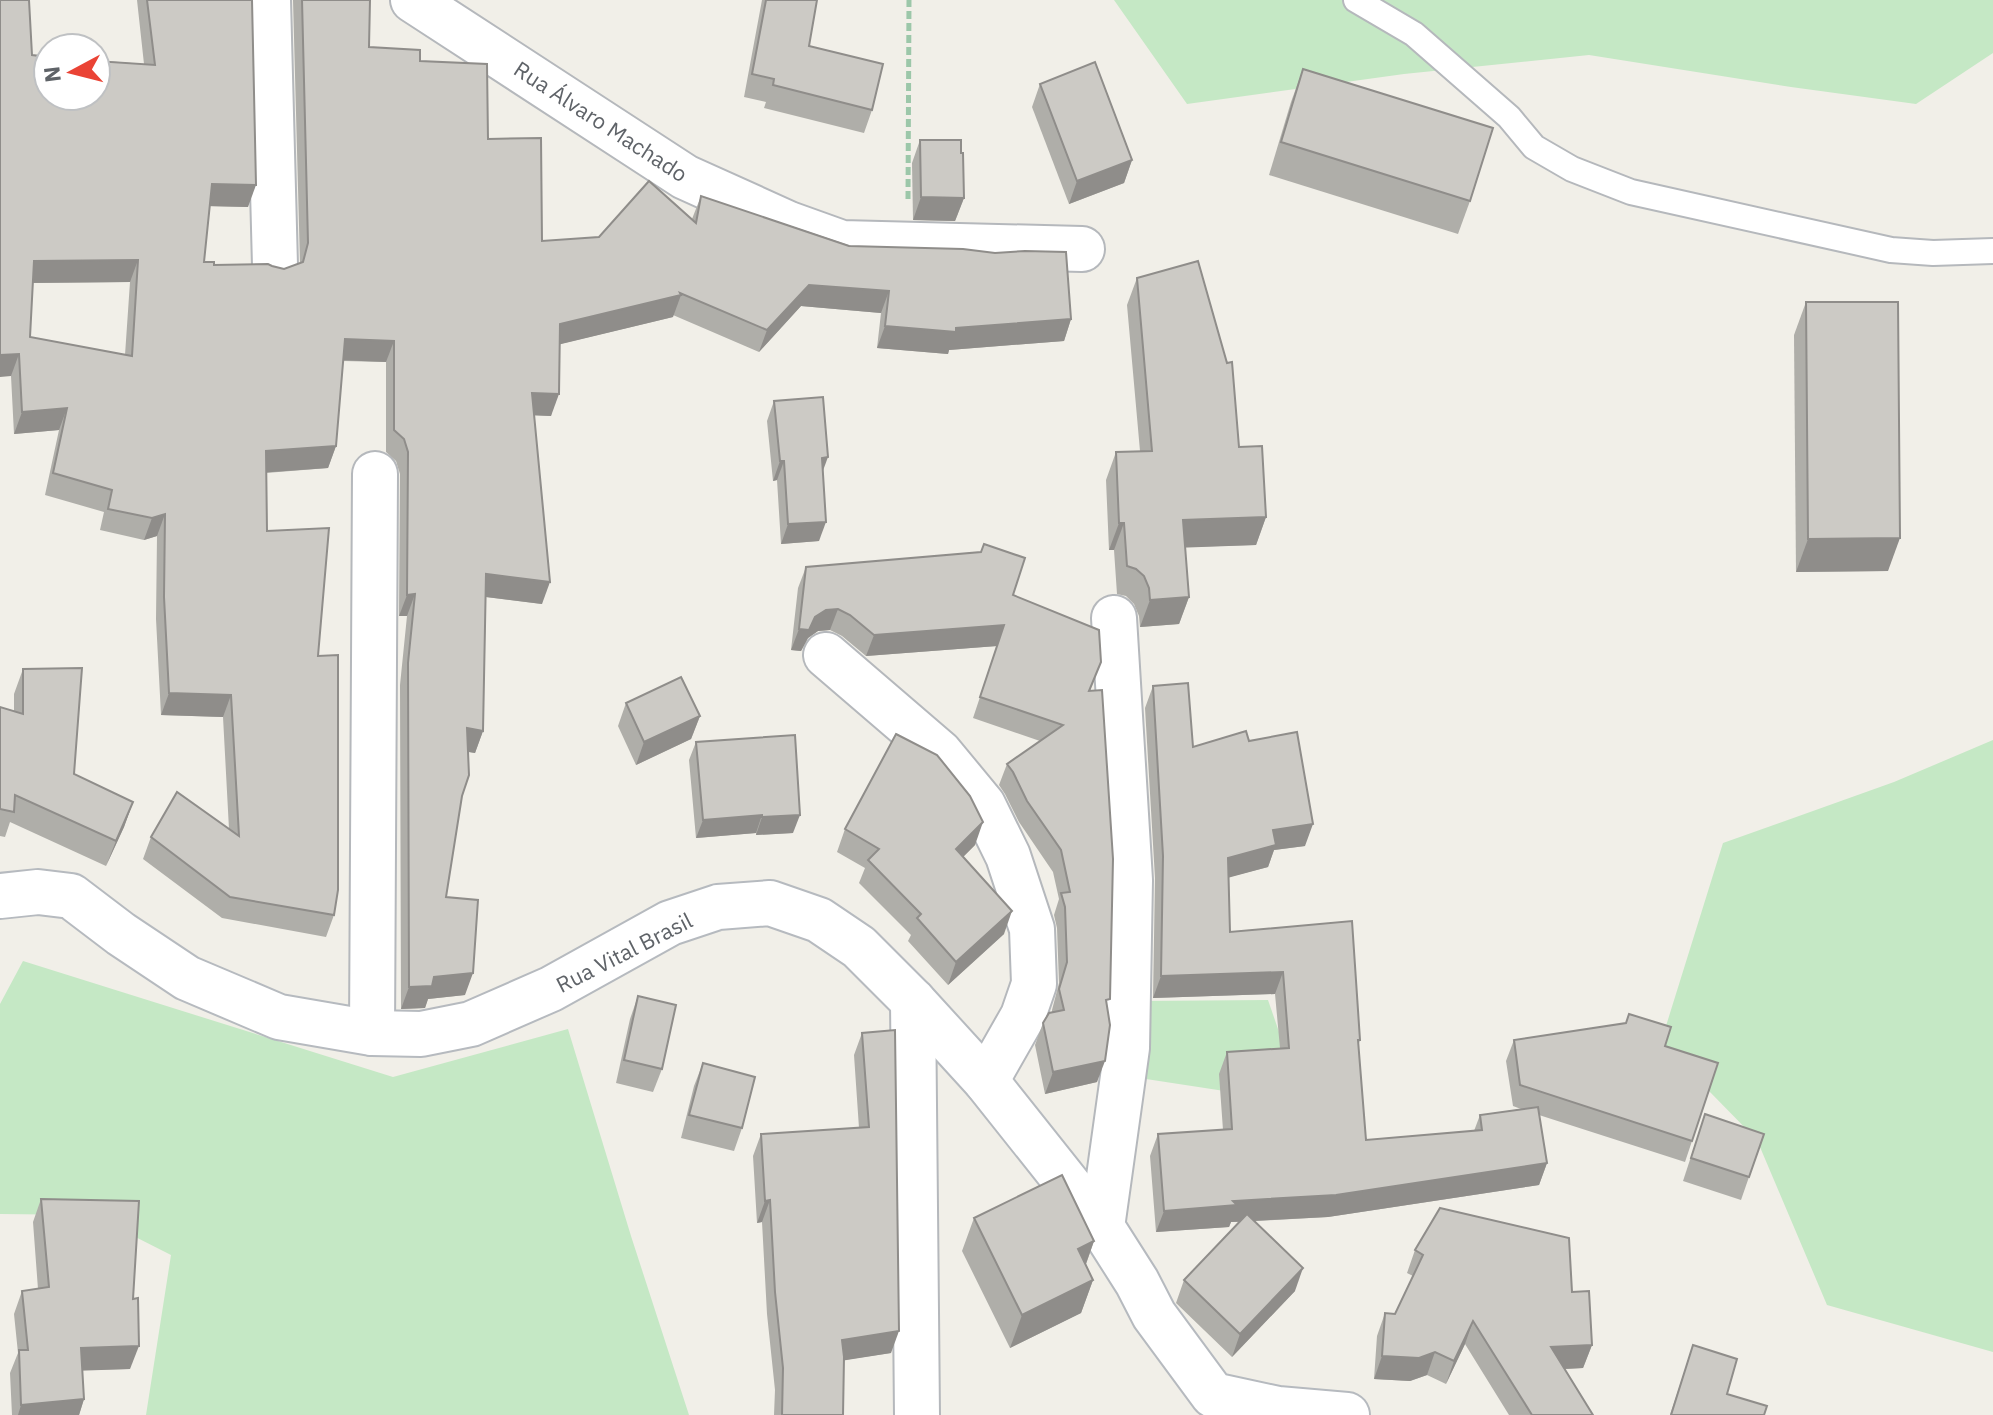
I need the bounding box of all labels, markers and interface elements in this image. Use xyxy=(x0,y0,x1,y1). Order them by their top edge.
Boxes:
north arrow xyxy=(32,32,112,112)
street label: Rua Álvaro Machado xyxy=(509,54,693,188)
text: N xyxy=(36,65,67,84)
street label: Rua Vital Brasil xyxy=(551,905,697,999)

